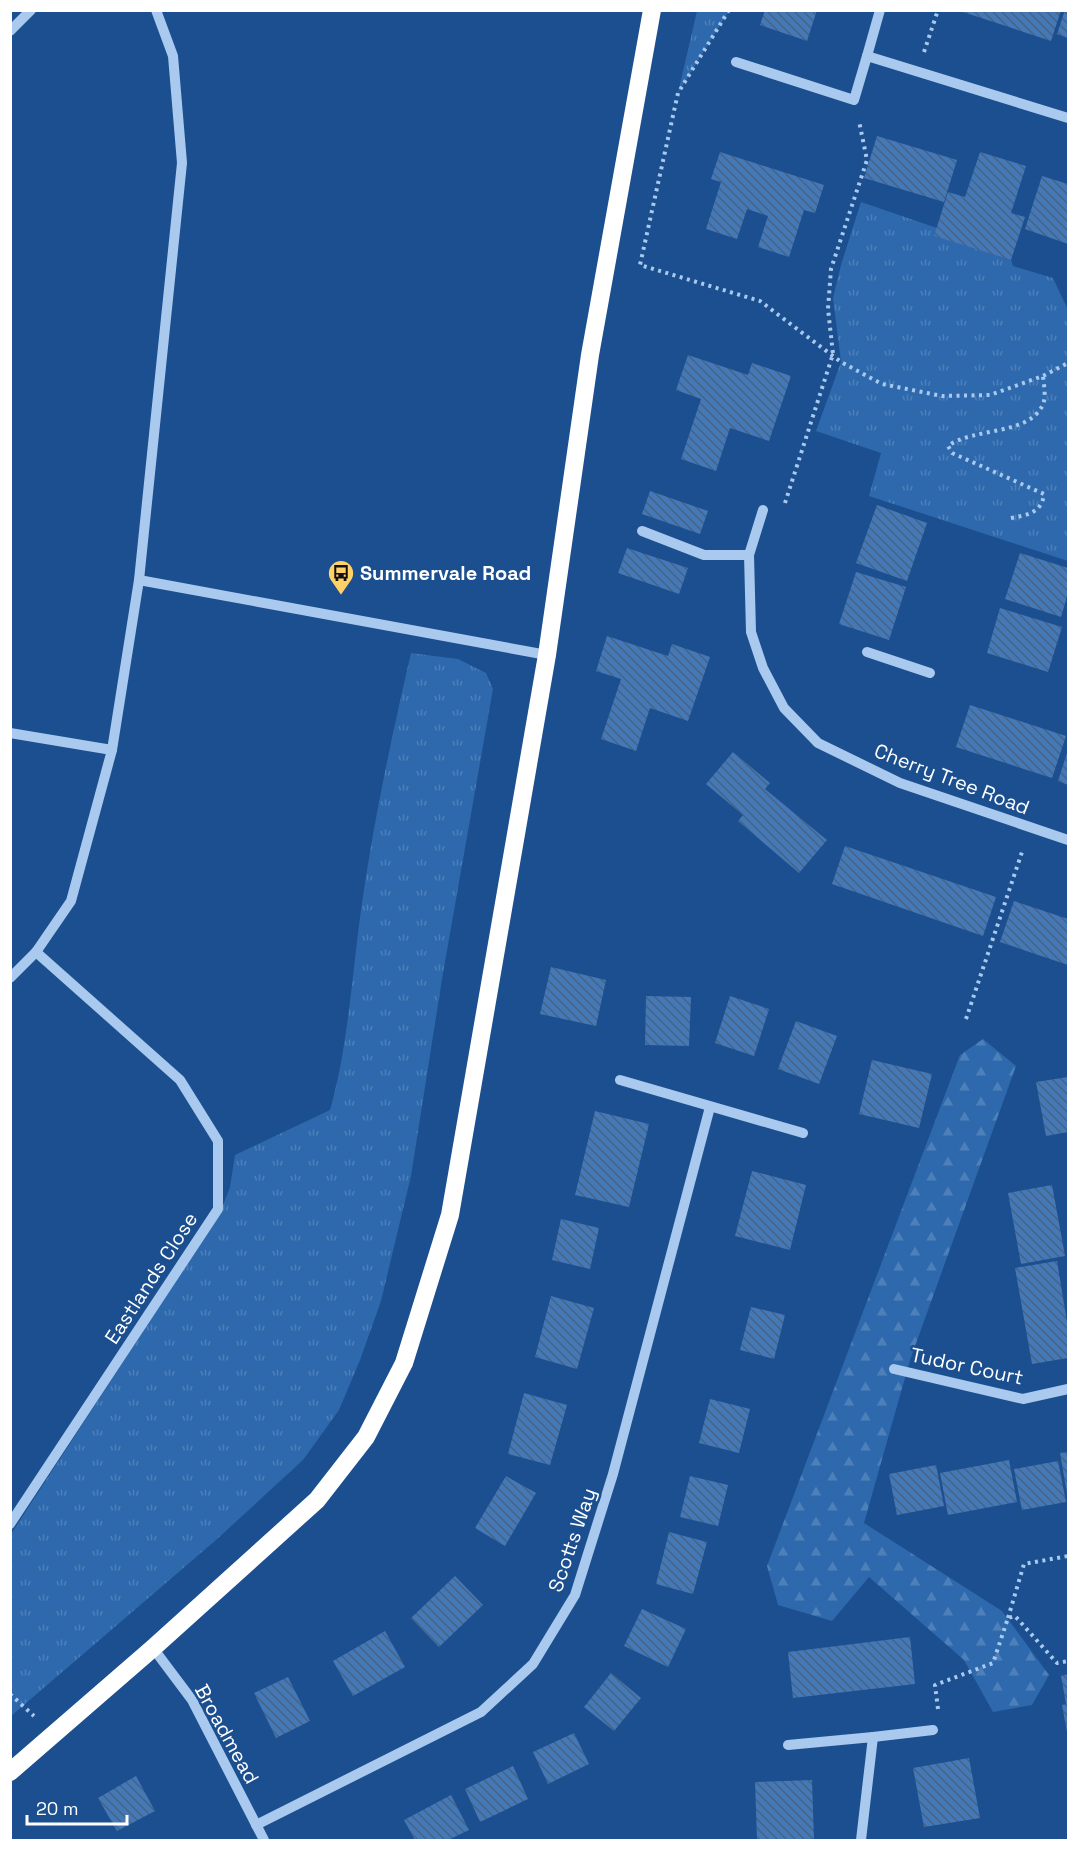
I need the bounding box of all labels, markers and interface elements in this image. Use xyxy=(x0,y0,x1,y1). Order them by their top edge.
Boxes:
bus stop icon: Summervale Road xyxy=(326,558,356,596)
place label: Summervale Road xyxy=(360,560,531,586)
street label: Cherry Tree Road xyxy=(871,737,1033,821)
street label: Eastlands Close xyxy=(99,1207,203,1349)
street label: Tudor Court xyxy=(908,1341,1026,1391)
street label: Scotts Way xyxy=(542,1484,602,1596)
street label: Broadmead xyxy=(189,1680,265,1788)
scale bar xyxy=(27,1788,128,1826)
text: 20 m xyxy=(36,1797,79,1820)

